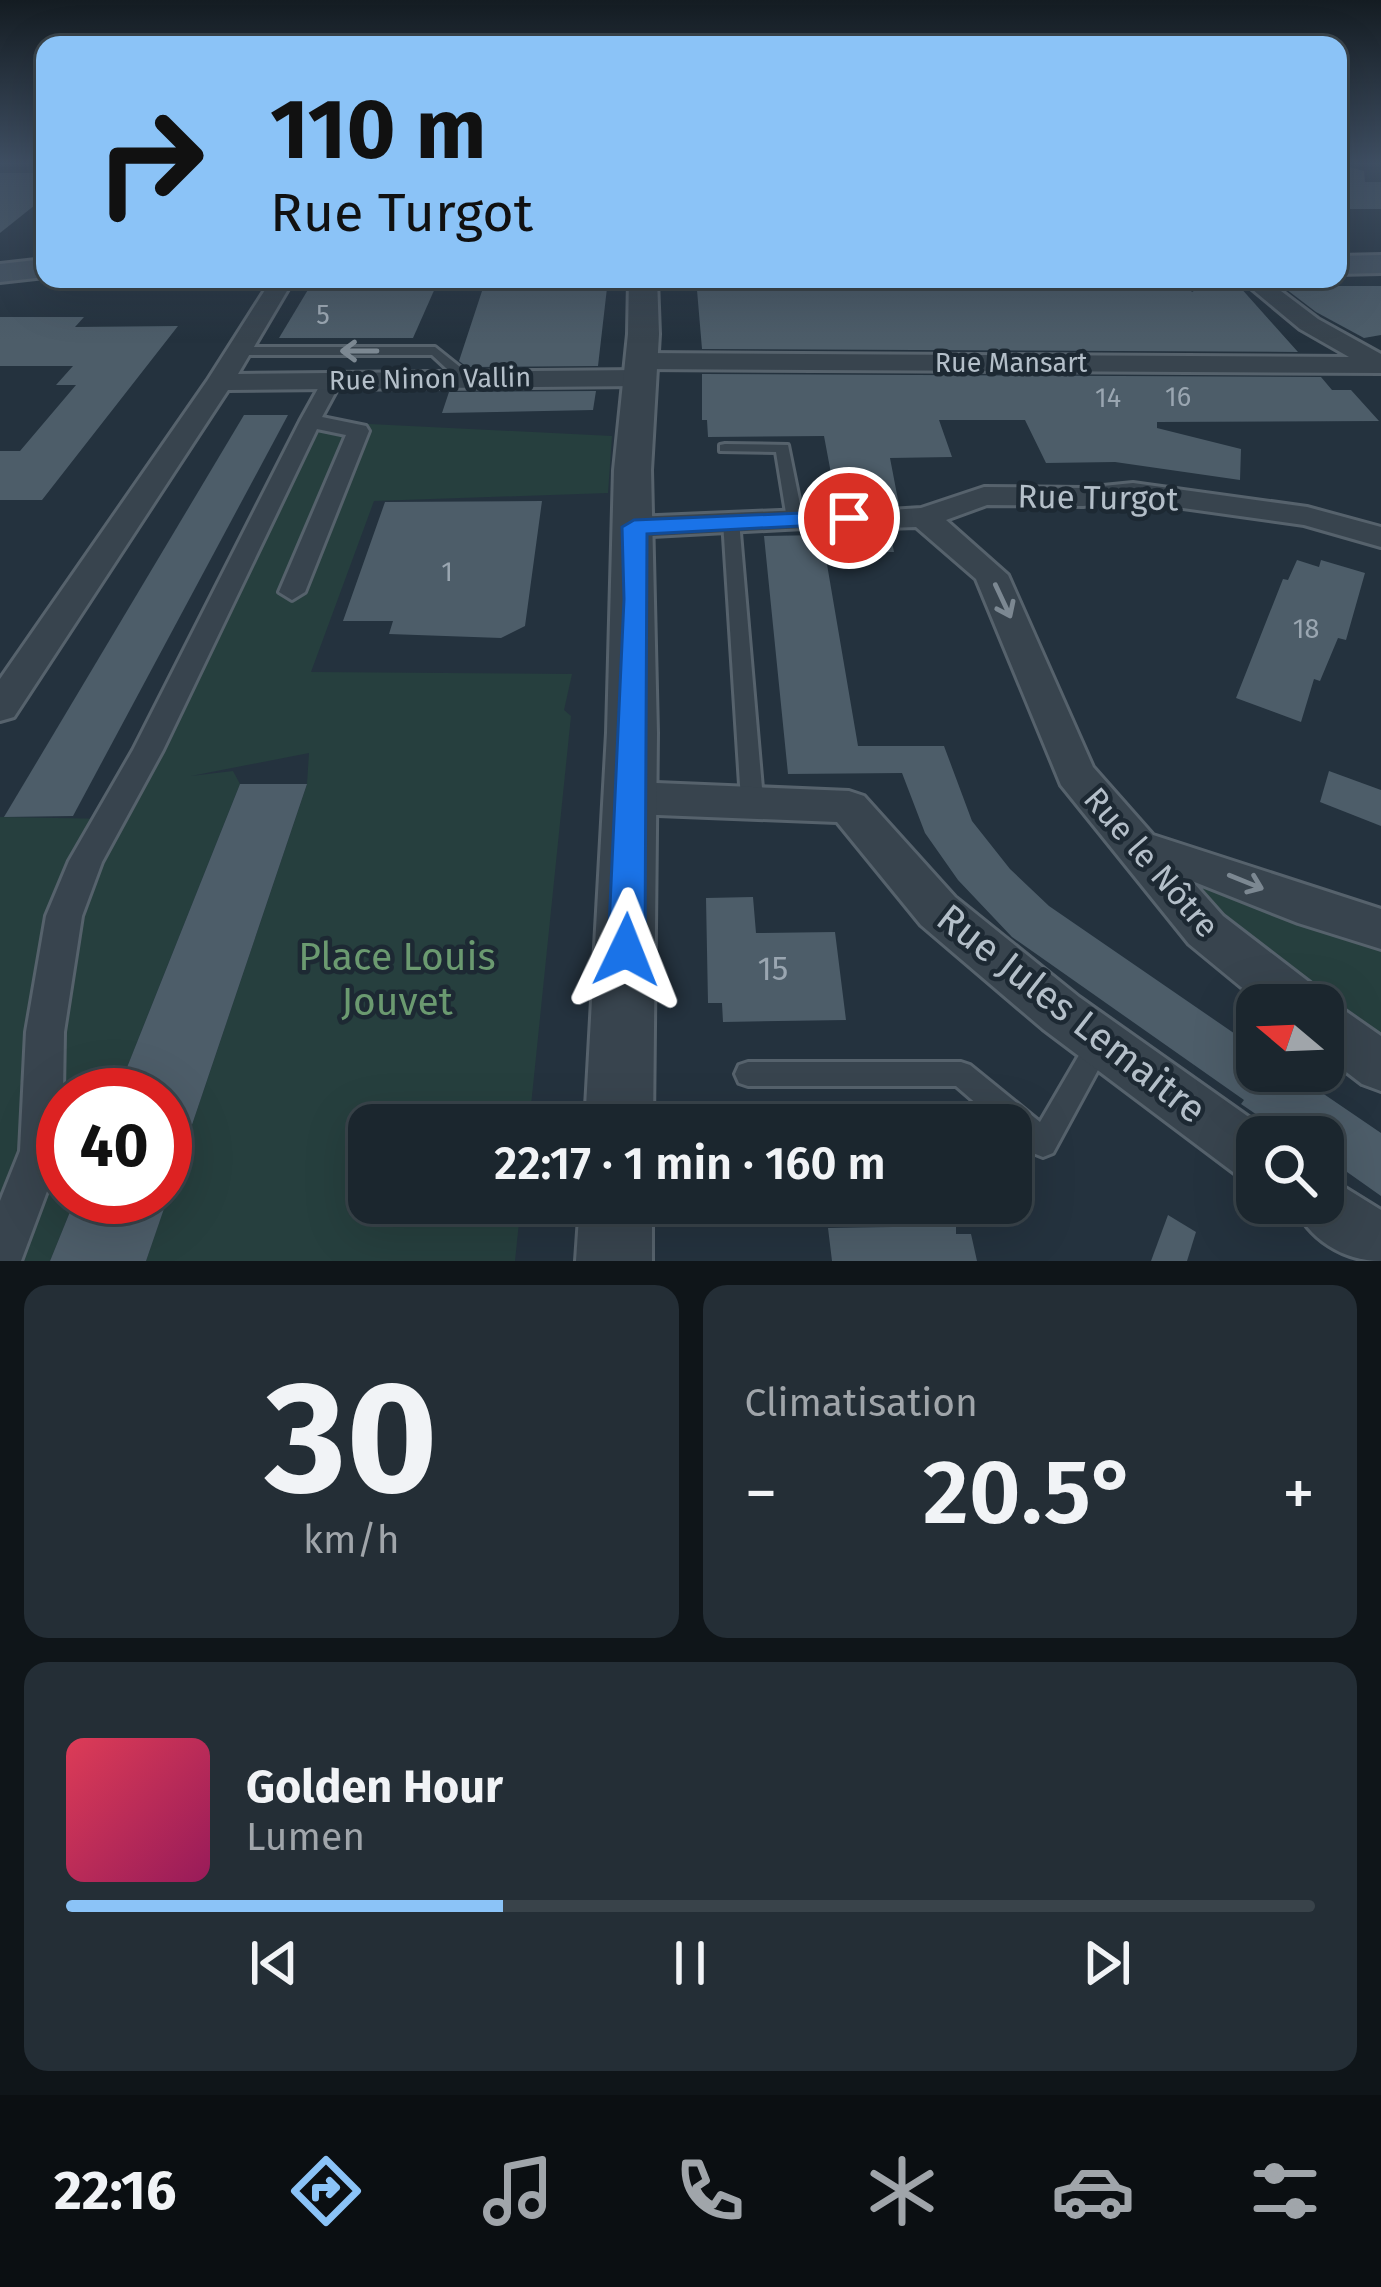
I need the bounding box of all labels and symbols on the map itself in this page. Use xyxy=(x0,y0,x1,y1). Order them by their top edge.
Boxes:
house number: 5 xyxy=(316,299,330,331)
one-way arrow xyxy=(340,340,379,362)
street label: Rue Mansart xyxy=(935,347,1088,379)
street label: Rue Ninon Vallin xyxy=(329,361,531,397)
house number: 16 xyxy=(1165,381,1191,413)
house number: 14 xyxy=(1095,382,1121,414)
pin xyxy=(798,467,900,569)
street label: Rue Turgot xyxy=(1017,477,1179,519)
house number: 1 xyxy=(441,556,453,588)
one-way arrow xyxy=(993,582,1015,618)
house number: 18 xyxy=(1293,613,1319,645)
street label: Rue le Nôtre xyxy=(1075,780,1227,946)
one-way arrow xyxy=(1227,873,1264,895)
position arrow xyxy=(563,887,689,1013)
street label: Rue Jules Lemaitre xyxy=(928,895,1215,1133)
park label: Place Louis Jouvet xyxy=(298,934,496,1025)
house number: 15 xyxy=(758,949,788,989)
north arrow xyxy=(1236,984,1344,1092)
speed limit sign: 40 xyxy=(36,1068,192,1224)

